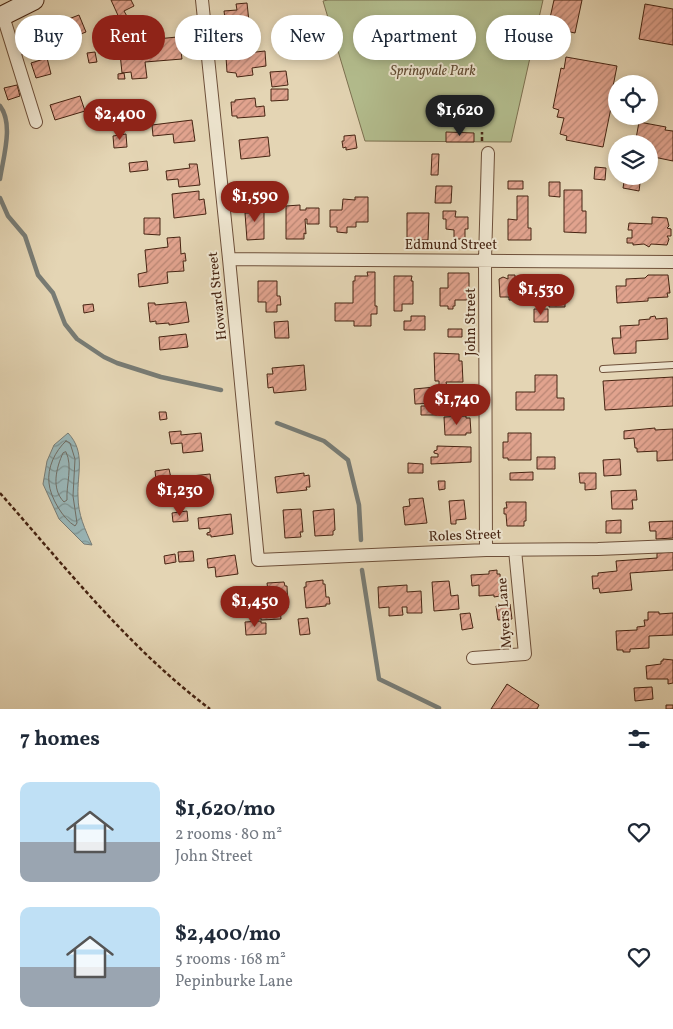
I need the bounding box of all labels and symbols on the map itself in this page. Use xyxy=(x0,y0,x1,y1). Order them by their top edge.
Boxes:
park label: Springvale Park xyxy=(390,62,476,81)
pin: $1,620 xyxy=(419,94,501,137)
pin: $2,400 xyxy=(79,98,161,141)
pin: $1,590 xyxy=(214,180,296,223)
street label: Edmund Street xyxy=(405,236,497,255)
street label: Howard Street xyxy=(204,251,232,341)
pin: $1,530 xyxy=(500,274,582,316)
street label: John Street xyxy=(462,288,481,356)
pin: $1,740 xyxy=(416,384,498,426)
pin: $1,230 xyxy=(139,474,221,517)
street label: Roles Street xyxy=(428,525,502,547)
street label: Myers Lane xyxy=(493,577,517,649)
pin: $1,450 xyxy=(214,586,296,628)

